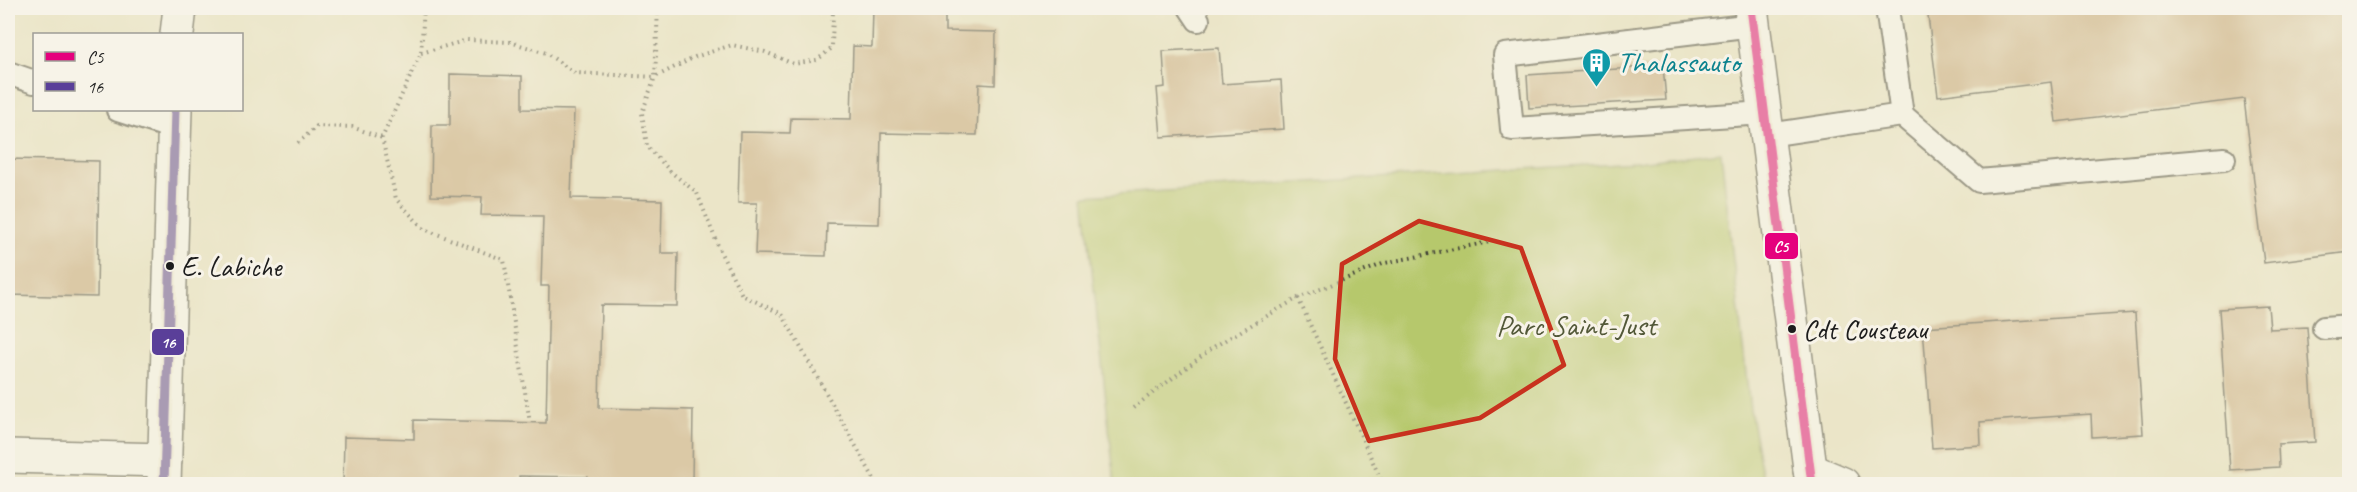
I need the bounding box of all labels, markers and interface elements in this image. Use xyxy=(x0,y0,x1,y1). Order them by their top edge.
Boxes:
legend xyxy=(33,33,243,111)
place label: Thalassauto xyxy=(1617,43,1743,81)
text: C5 xyxy=(87,46,104,68)
building icon: Thalassauto xyxy=(1580,46,1612,88)
text: 16 xyxy=(87,76,104,98)
line badge: C5 xyxy=(1764,232,1799,260)
text: C5 xyxy=(1774,237,1790,257)
place label: E. Labiche xyxy=(181,249,283,284)
marker: E. Labiche xyxy=(164,260,176,272)
park label: Parc Saint-Just xyxy=(1496,306,1659,344)
place label: Cdt Cousteau xyxy=(1803,312,1929,347)
marker: Cdt Cousteau xyxy=(1786,323,1798,335)
line badge: 16 xyxy=(151,328,185,356)
text: 16 xyxy=(161,333,177,353)

